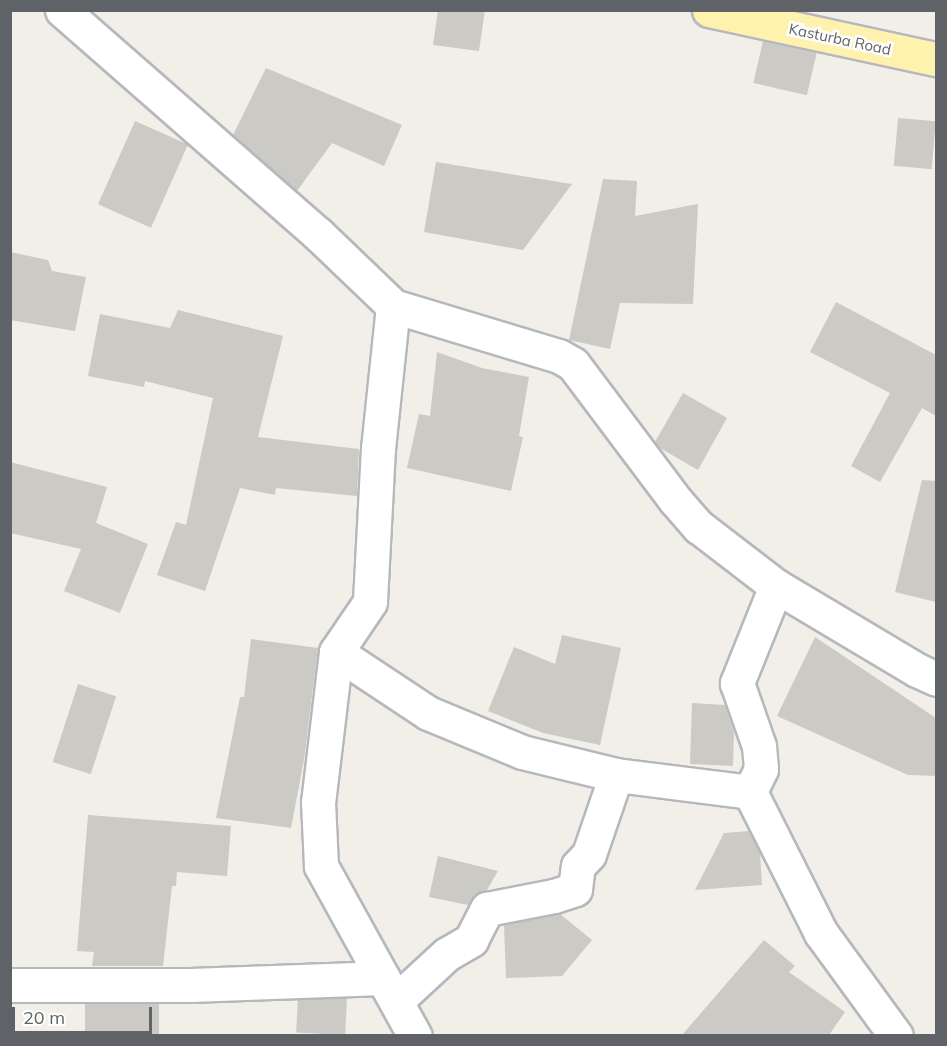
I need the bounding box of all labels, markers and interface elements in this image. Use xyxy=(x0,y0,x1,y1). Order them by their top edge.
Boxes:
street label: Kasturba Road xyxy=(787,19,893,59)
scale bar xyxy=(15,995,154,1033)
text: 20 m xyxy=(23,1006,65,1029)

